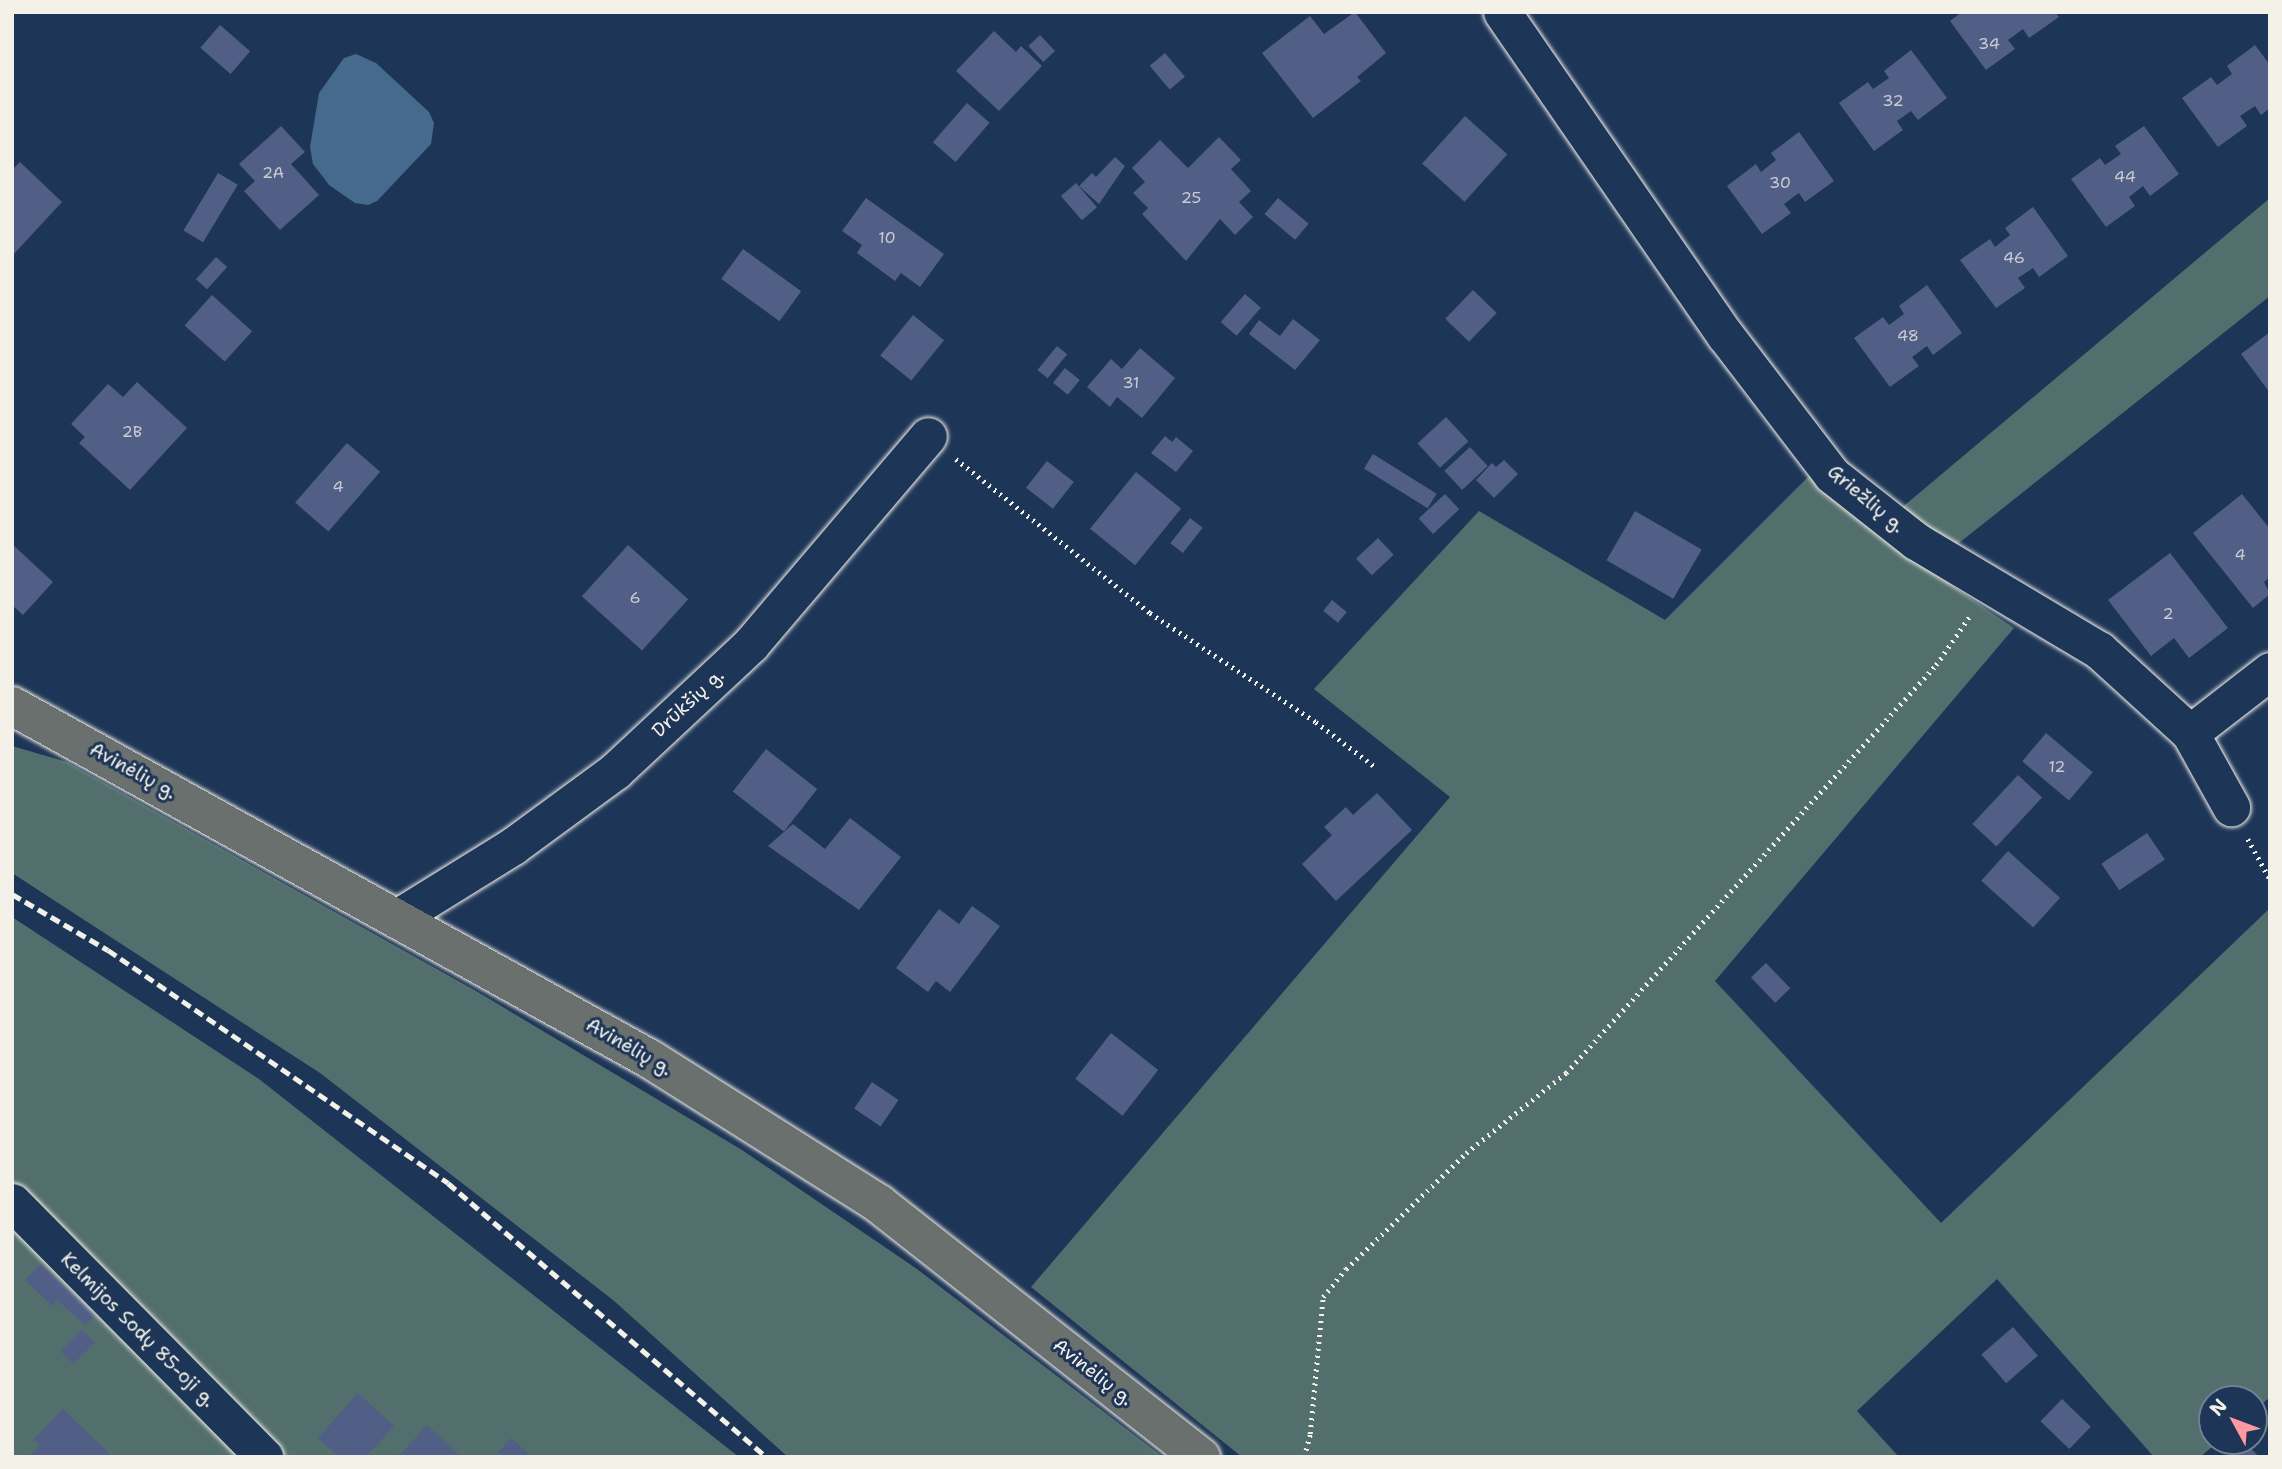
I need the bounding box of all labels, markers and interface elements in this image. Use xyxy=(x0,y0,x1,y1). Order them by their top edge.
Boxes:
house number: 34 xyxy=(1978,34,2000,54)
house number: 32 xyxy=(1882,91,1904,111)
house number: 2A xyxy=(262,163,284,183)
house number: 44 xyxy=(2114,167,2136,187)
house number: 30 xyxy=(1769,173,1791,193)
house number: 25 xyxy=(1181,188,1201,208)
house number: 10 xyxy=(878,228,896,248)
house number: 46 xyxy=(2003,248,2025,268)
house number: 48 xyxy=(1897,326,1919,346)
house number: 31 xyxy=(1122,373,1140,393)
house number: 2B xyxy=(122,422,142,442)
street label: Griežlių g. xyxy=(1823,460,1909,538)
house number: 4 xyxy=(332,477,344,497)
house number: 4 xyxy=(2234,545,2246,565)
house number: 6 xyxy=(629,588,641,608)
house number: 2 xyxy=(2162,604,2174,624)
street label: Drūkšių g. xyxy=(647,664,729,742)
street label: Avinėlių g. xyxy=(86,738,180,804)
house number: 12 xyxy=(2048,757,2066,777)
street label: Avinėlių g. xyxy=(582,1013,676,1081)
street label: Kelmijos Sodų 85-oji g. xyxy=(56,1248,220,1412)
street label: Avinėlių g. xyxy=(1048,1334,1138,1410)
north arrow xyxy=(2198,1385,2268,1455)
text: N xyxy=(2204,1393,2233,1421)

